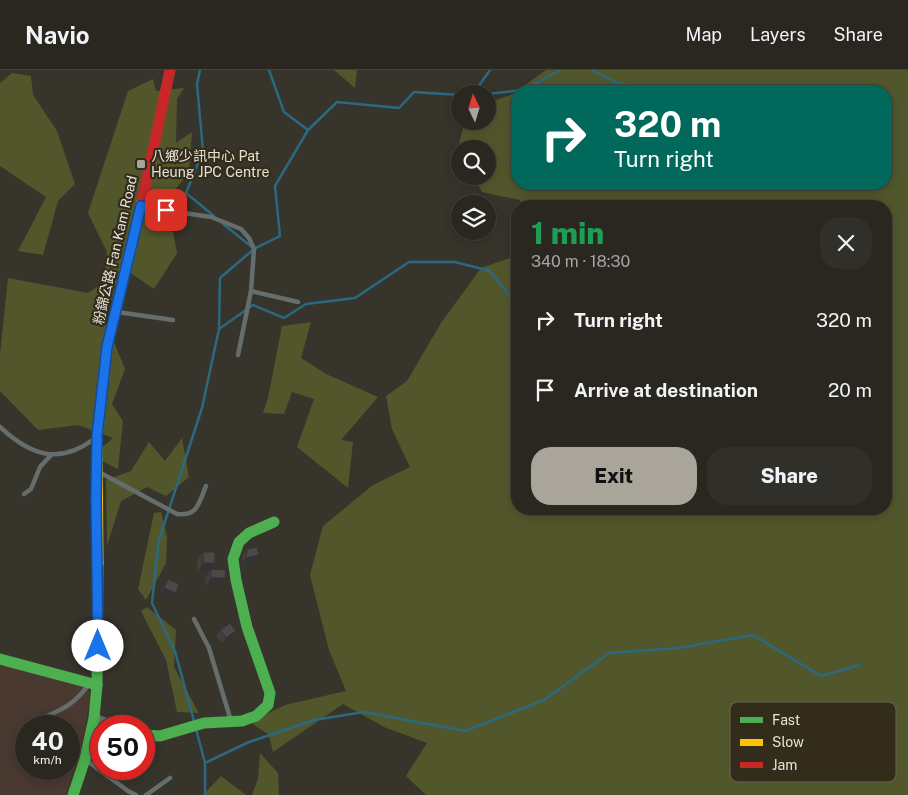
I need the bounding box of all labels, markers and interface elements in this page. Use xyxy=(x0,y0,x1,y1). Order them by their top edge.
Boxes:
text: Navio xyxy=(25,21,90,49)
text: Map xyxy=(686,24,722,45)
text: Layers xyxy=(750,24,806,45)
text: Share xyxy=(834,24,883,45)
north arrow xyxy=(451,85,496,130)
map controls xyxy=(451,85,496,240)
text: 320 m xyxy=(614,104,721,145)
icon: right xyxy=(531,105,596,170)
button: search xyxy=(451,140,496,185)
text: Turn right xyxy=(614,146,714,172)
place label: 八鄉少訊中心 Pat Heung JPC Centre xyxy=(151,148,270,180)
marker: 八鄉少訊中心 Pat Heung JPC Centre xyxy=(135,158,147,170)
street label: 粉錦公路 Fan Kam Road xyxy=(90,174,140,326)
pin xyxy=(145,189,187,231)
button: layers xyxy=(451,195,496,240)
icon: arrive xyxy=(152,196,180,224)
text: 1 min xyxy=(531,215,604,251)
button: close xyxy=(820,217,872,269)
text: 340 m · 18:30 xyxy=(531,252,630,271)
icon: right xyxy=(531,306,559,334)
text: Turn right xyxy=(574,309,663,331)
text: 320 m xyxy=(816,309,872,331)
icon: arrive xyxy=(531,376,559,404)
text: Arrive at destination xyxy=(574,379,758,401)
text: 20 m xyxy=(828,379,872,401)
button: Exit xyxy=(531,447,697,505)
button: Share xyxy=(707,447,872,505)
position arrow xyxy=(71,619,123,671)
legend xyxy=(730,702,896,782)
text: Fast xyxy=(772,712,800,728)
speed limit sign: 50 xyxy=(90,715,155,780)
text: 40 xyxy=(31,726,64,756)
text: Slow xyxy=(772,734,804,750)
text: km/h xyxy=(33,753,62,767)
text: Jam xyxy=(772,757,797,773)

